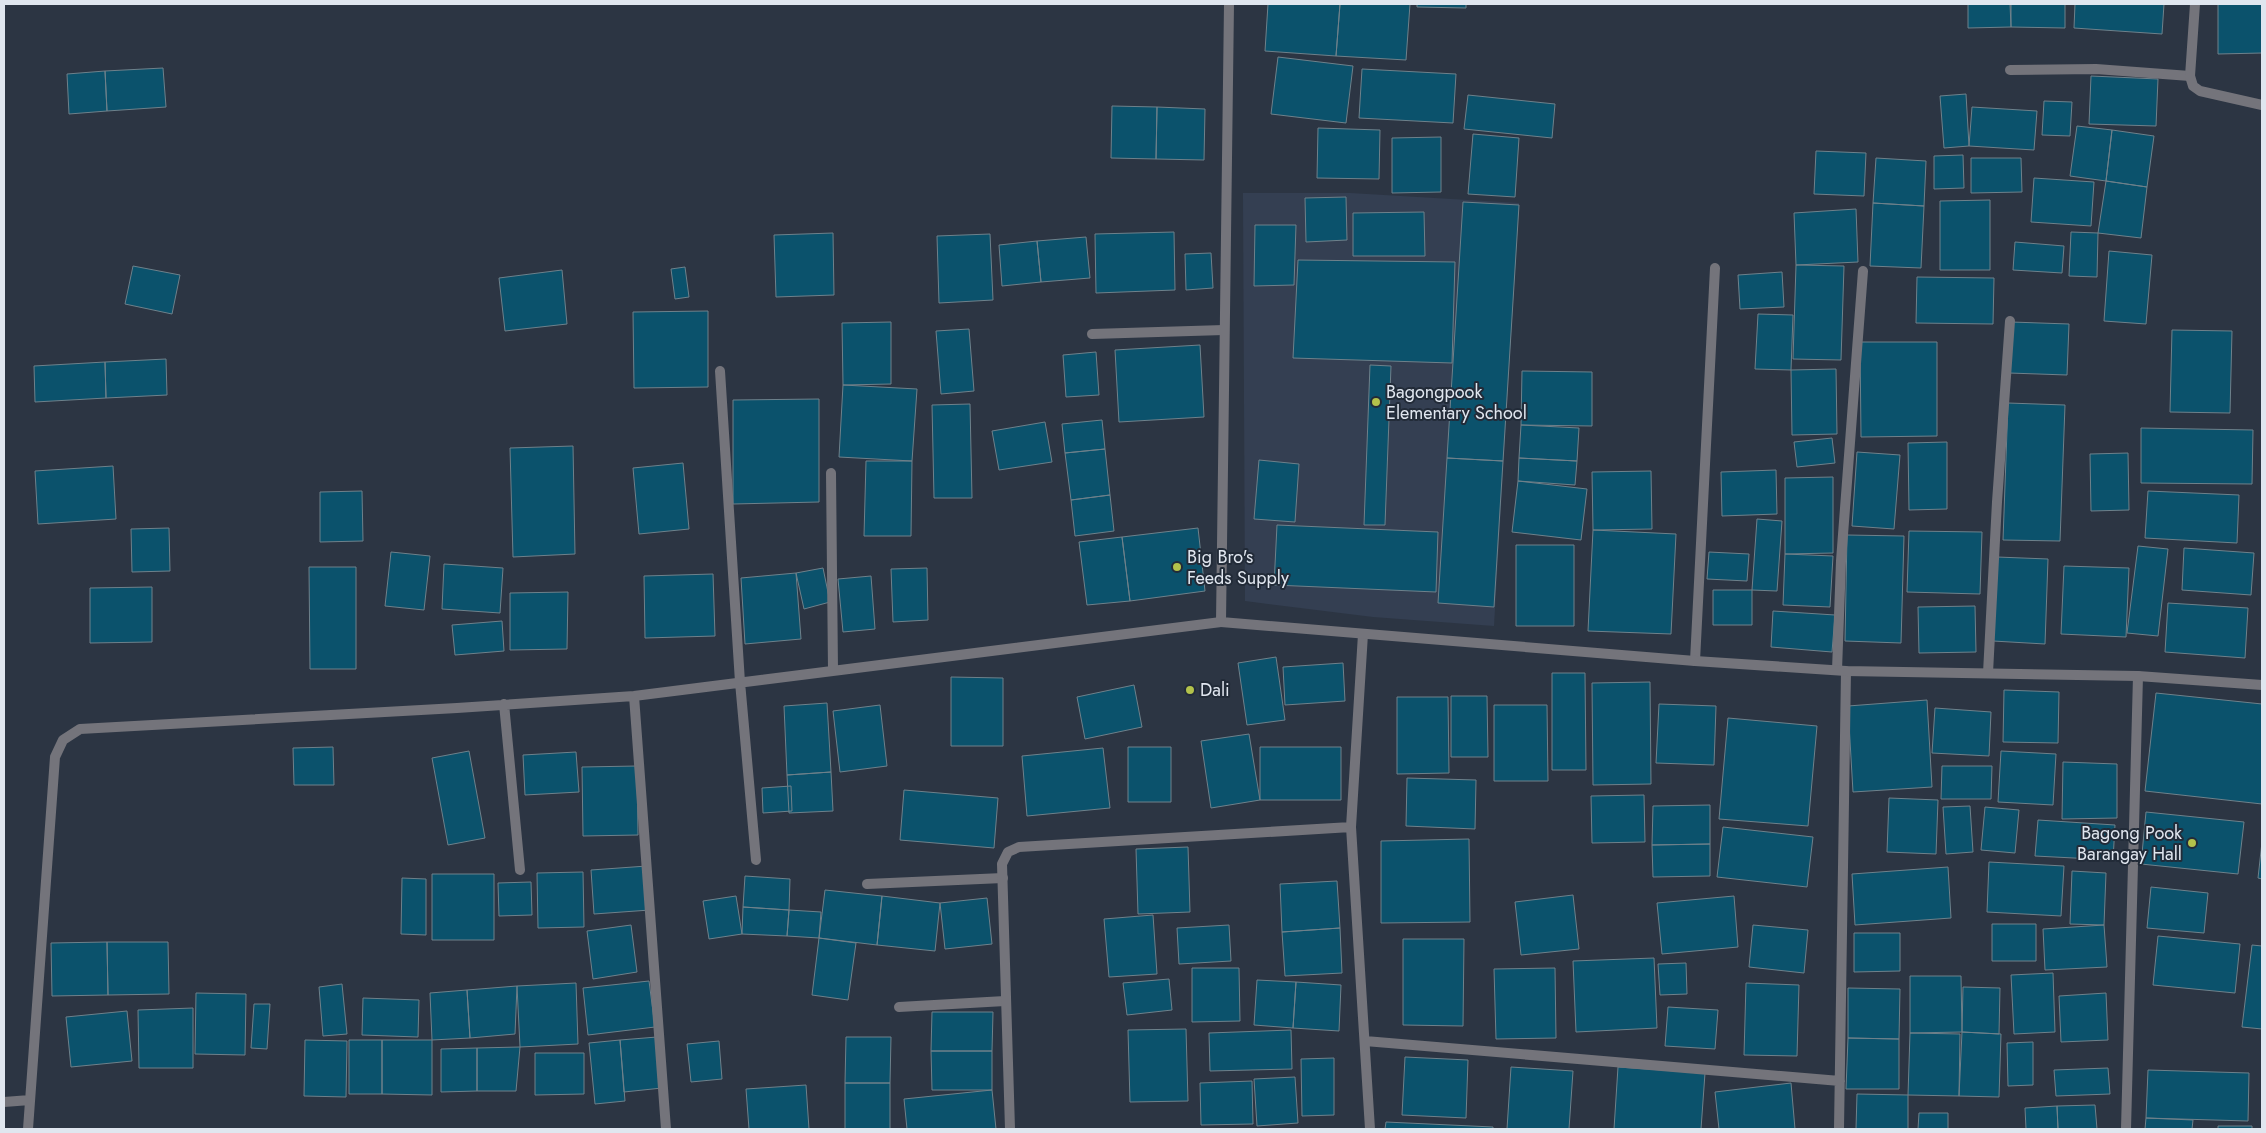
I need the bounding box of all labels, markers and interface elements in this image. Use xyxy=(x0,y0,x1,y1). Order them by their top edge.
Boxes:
place label: Bagongpook Elementary School xyxy=(1386,379,1527,426)
marker: Bagongpook Elementary School xyxy=(1370,396,1382,408)
place label: Big Bro's Feeds Supply xyxy=(1187,544,1289,591)
marker: Big Bro's Feeds Supply xyxy=(1171,561,1183,573)
place label: Dali xyxy=(1200,677,1230,703)
marker: Dali xyxy=(1184,684,1196,696)
place label: Bagong Pook Barangay Hall xyxy=(2077,820,2182,867)
marker: Bagong Pook Barangay Hall xyxy=(2186,837,2198,849)

